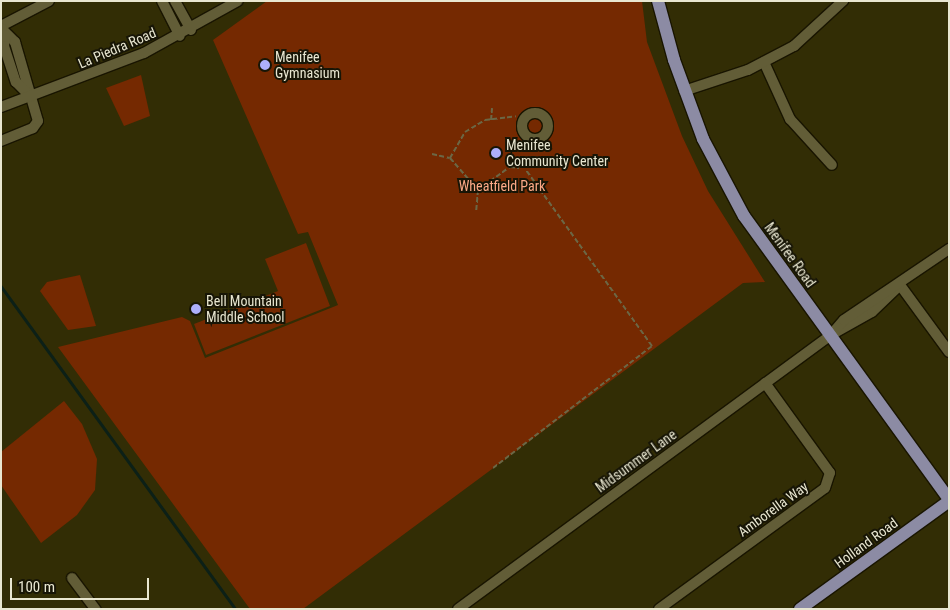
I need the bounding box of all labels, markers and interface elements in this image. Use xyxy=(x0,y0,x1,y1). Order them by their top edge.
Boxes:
street label: La Piedra Road xyxy=(75,24,159,72)
place label: Menifee Gymnasium xyxy=(275,49,340,82)
marker: Menifee Gymnasium xyxy=(259,59,271,71)
place label: Menifee Community Center xyxy=(506,137,608,170)
marker: Menifee Community Center xyxy=(490,147,502,159)
park label: Wheatfield Park xyxy=(459,178,545,194)
street label: Menifee Road xyxy=(761,219,819,291)
place label: Bell Mountain Middle School xyxy=(206,293,284,326)
marker: Bell Mountain Middle School xyxy=(190,303,202,315)
street label: Midsummer Lane xyxy=(592,426,680,496)
street label: Amborella Way xyxy=(735,478,811,540)
street label: Holland Road xyxy=(831,514,901,572)
scale bar xyxy=(12,568,151,600)
text: 100 m xyxy=(18,578,55,596)

